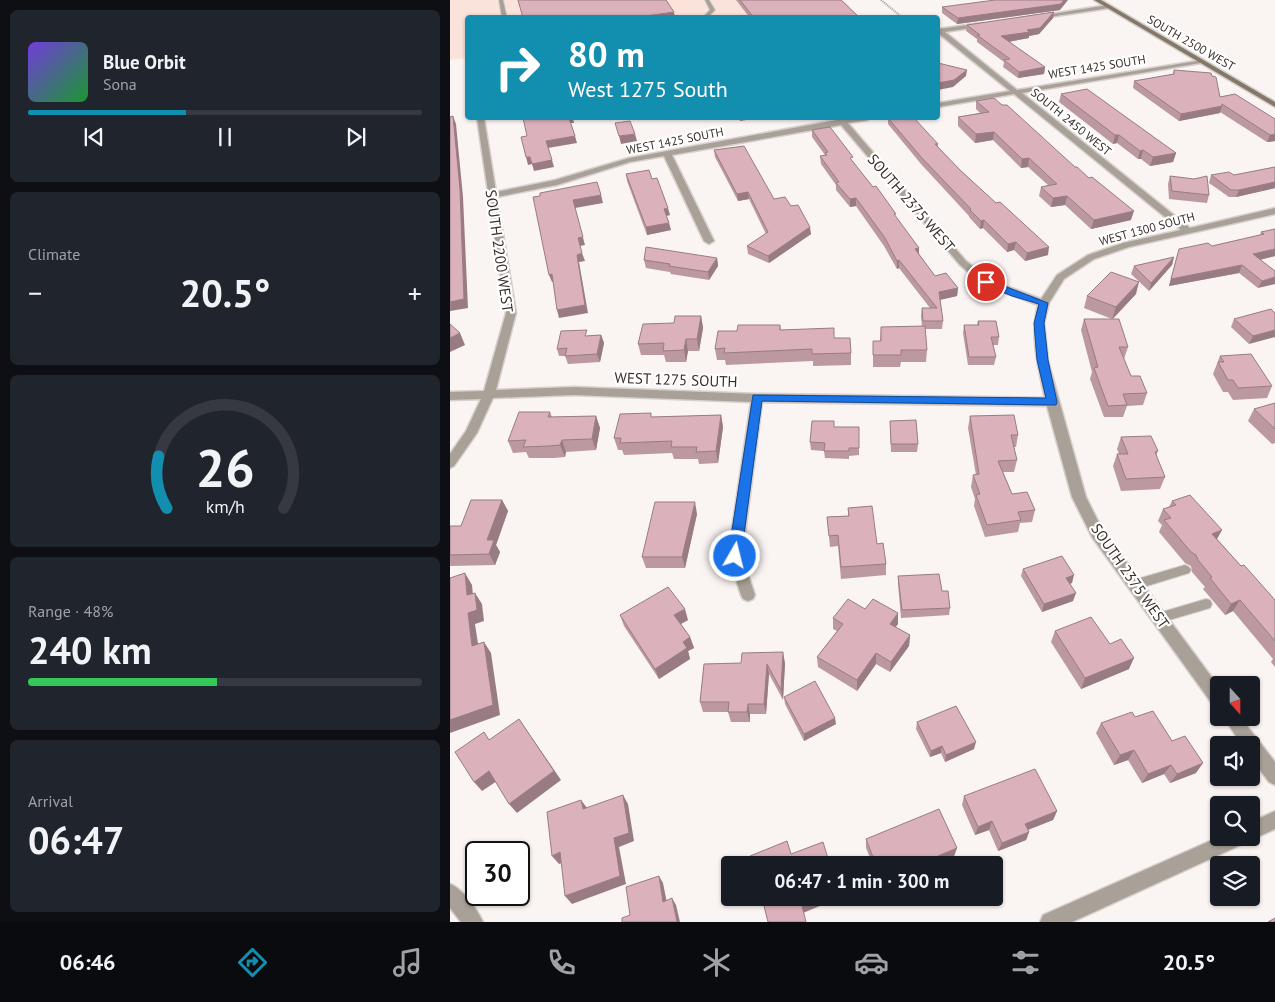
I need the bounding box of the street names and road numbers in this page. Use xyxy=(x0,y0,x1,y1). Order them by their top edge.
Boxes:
street label: SOUTH 2500 WEST xyxy=(1145,11,1238,74)
street label: WEST 1425 SOUTH xyxy=(1047,51,1147,82)
street label: SOUTH 2450 WEST xyxy=(1028,85,1115,159)
street label: WEST 1425 SOUTH xyxy=(625,124,725,157)
street label: SOUTH 2375 WEST xyxy=(864,150,960,256)
street label: SOUTH 2200 WEST xyxy=(481,188,518,314)
street label: WEST 1300 SOUTH xyxy=(1097,209,1196,249)
street label: WEST 1275 SOUTH xyxy=(614,368,738,391)
street label: SOUTH 2375 WEST xyxy=(1087,520,1174,632)

